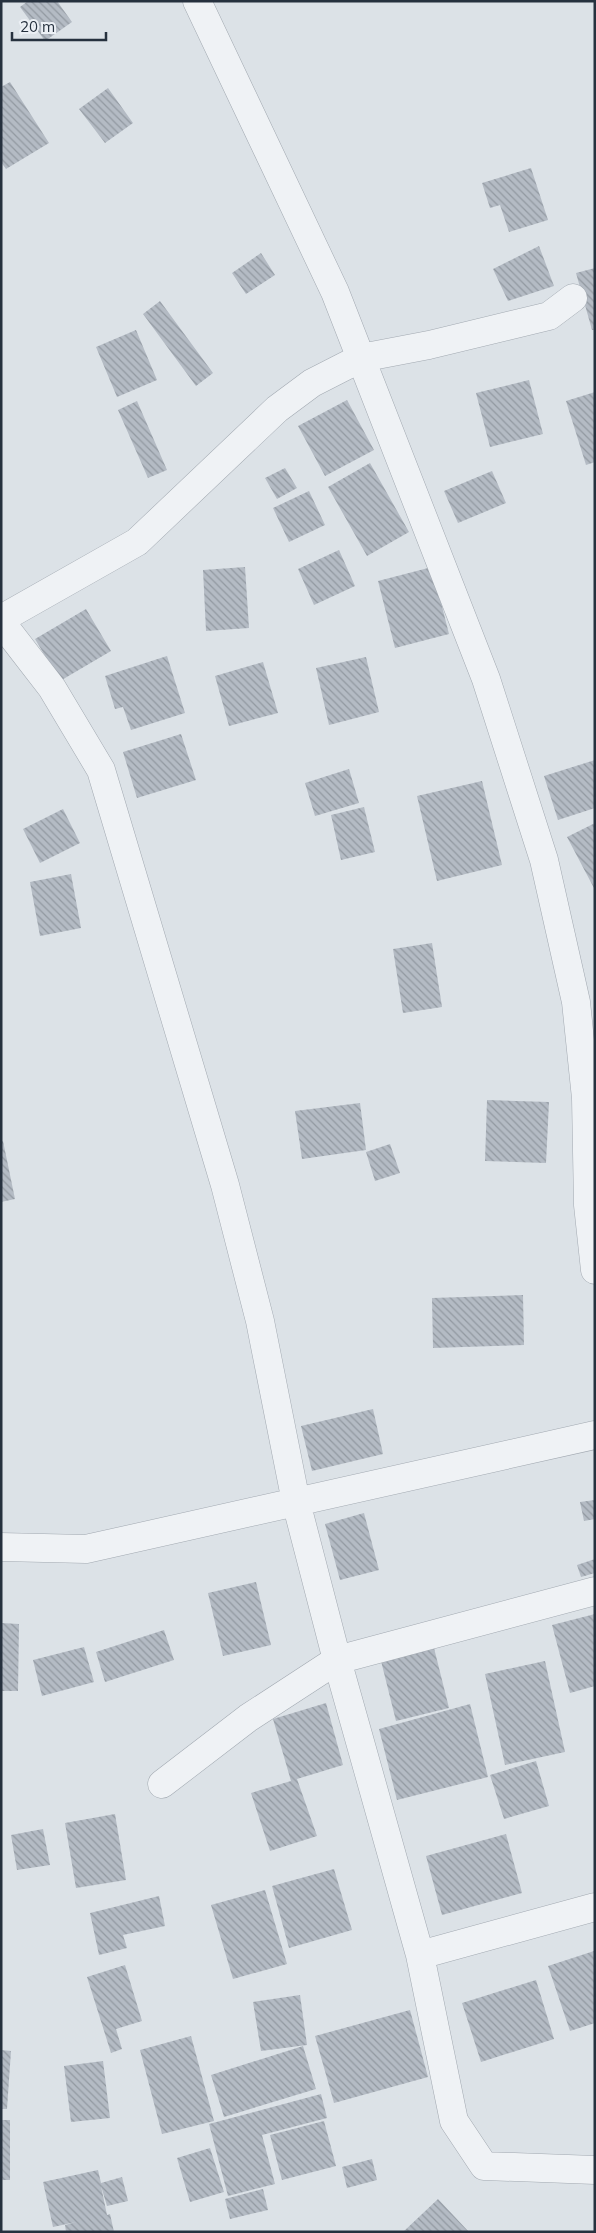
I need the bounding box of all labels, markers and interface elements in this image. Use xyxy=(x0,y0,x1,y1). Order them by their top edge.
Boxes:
scale bar xyxy=(12,10,106,42)
text: 20 m xyxy=(20,17,55,36)

